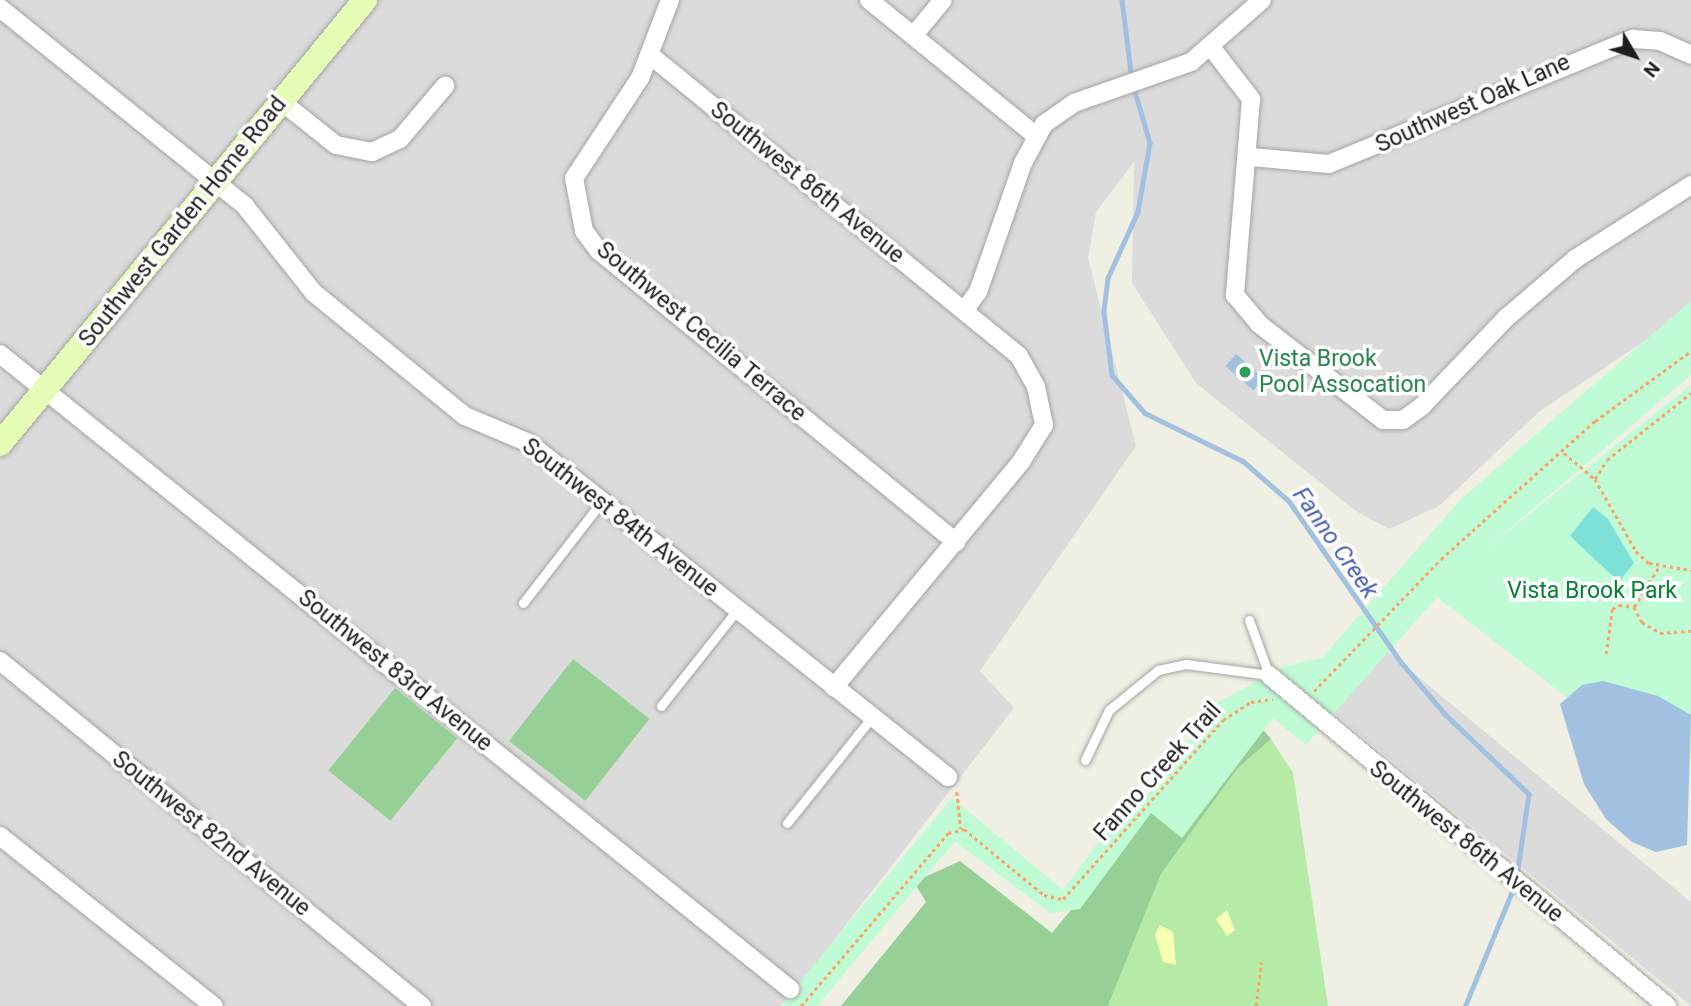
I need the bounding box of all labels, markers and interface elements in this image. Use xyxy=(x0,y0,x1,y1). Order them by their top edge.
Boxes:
north arrow xyxy=(1600,21,1670,91)
street label: Southwest Oak Lane xyxy=(1372,49,1574,159)
text: N xyxy=(1639,57,1665,82)
street label: Southwest Garden Home Road xyxy=(73,91,293,353)
street label: Southwest 86th Avenue xyxy=(705,96,909,270)
street label: Southwest Cecilia Terrace xyxy=(591,236,811,428)
place label: Vista Brook Pool Assocation xyxy=(1259,345,1426,399)
marker: Vista Brook Pool Assocation xyxy=(1237,364,1253,380)
street label: Southwest 84th Avenue xyxy=(516,433,724,603)
water label: Fanno Creek xyxy=(1286,482,1384,604)
park label: Vista Brook Park xyxy=(1507,577,1677,605)
street label: Southwest 83rd Avenue xyxy=(292,584,498,758)
street label: Fanno Creek Trail xyxy=(1088,697,1228,847)
street label: Southwest 82nd Avenue xyxy=(106,746,316,922)
street label: Southwest 86th Avenue xyxy=(1364,755,1568,929)

